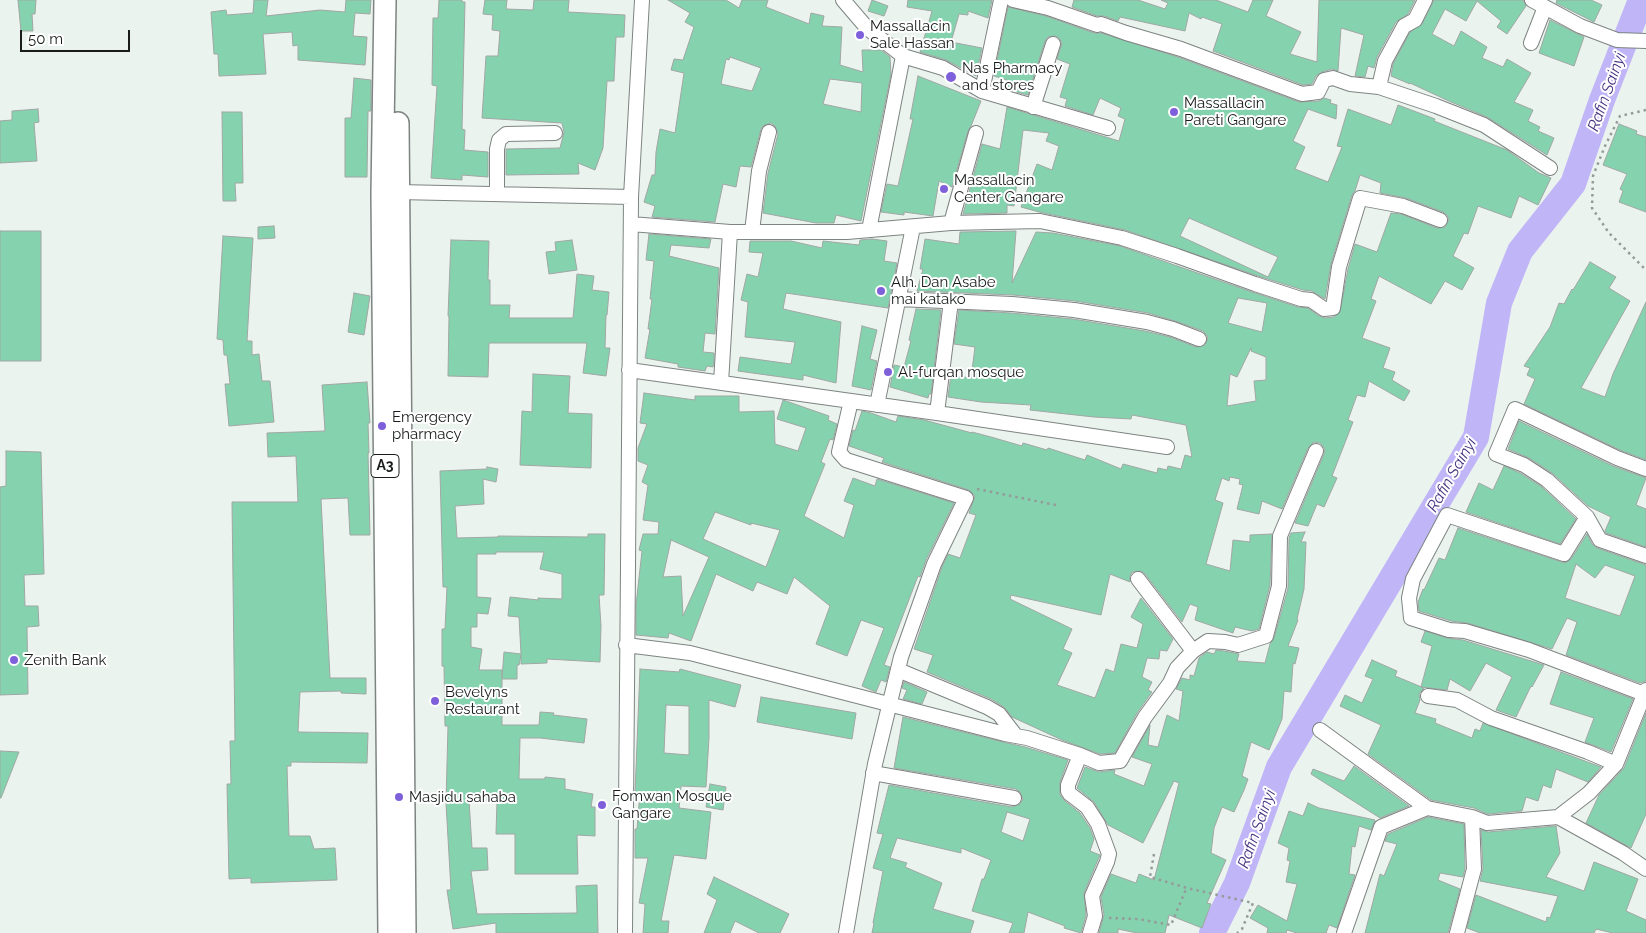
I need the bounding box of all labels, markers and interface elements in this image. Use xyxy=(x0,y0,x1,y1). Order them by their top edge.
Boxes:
place label: Massallacin Sale Hassan xyxy=(870,17,955,52)
scale bar xyxy=(22,20,132,52)
marker: Massallacin Sale Hassan xyxy=(854,29,866,41)
text: 50 m xyxy=(28,30,63,48)
water label: Rafin Sainyi xyxy=(1584,50,1630,134)
place label: Nas Pharmacy and stores xyxy=(962,59,1062,94)
marker: Nas Pharmacy and stores xyxy=(944,70,958,84)
place label: Massallacin Pareti Gangare xyxy=(1184,94,1286,129)
marker: Massallacin Pareti Gangare xyxy=(1168,106,1180,118)
place label: Massallacin Center Gangare xyxy=(954,171,1063,206)
marker: Massallacin Center Gangare xyxy=(938,183,950,195)
place label: Alh. Dan Asabe mai katako xyxy=(891,273,996,308)
marker: Alh. Dan Asabe mai katako xyxy=(875,285,887,297)
place label: Al-furqan mosque xyxy=(898,363,1024,381)
marker: Al-furqan mosque xyxy=(882,366,894,378)
place label: Emergency pharmacy xyxy=(392,408,472,443)
marker: Emergency pharmacy xyxy=(376,420,388,432)
water label: Rafin Sainyi xyxy=(1423,435,1481,515)
road number: A3 xyxy=(371,454,399,478)
place label: Zenith Bank xyxy=(24,651,106,669)
marker: Zenith Bank xyxy=(8,654,20,666)
place label: Bevelyns Restaurant xyxy=(445,683,520,718)
marker: Bevelyns Restaurant xyxy=(429,695,441,707)
place label: Fomwan Mosque Gangare xyxy=(612,787,732,822)
water label: Rafin Sainyi xyxy=(1234,787,1280,871)
place label: Masjidu sahaba xyxy=(409,788,516,806)
marker: Masjidu sahaba xyxy=(393,791,405,803)
marker: Fomwan Mosque Gangare xyxy=(596,799,608,811)

